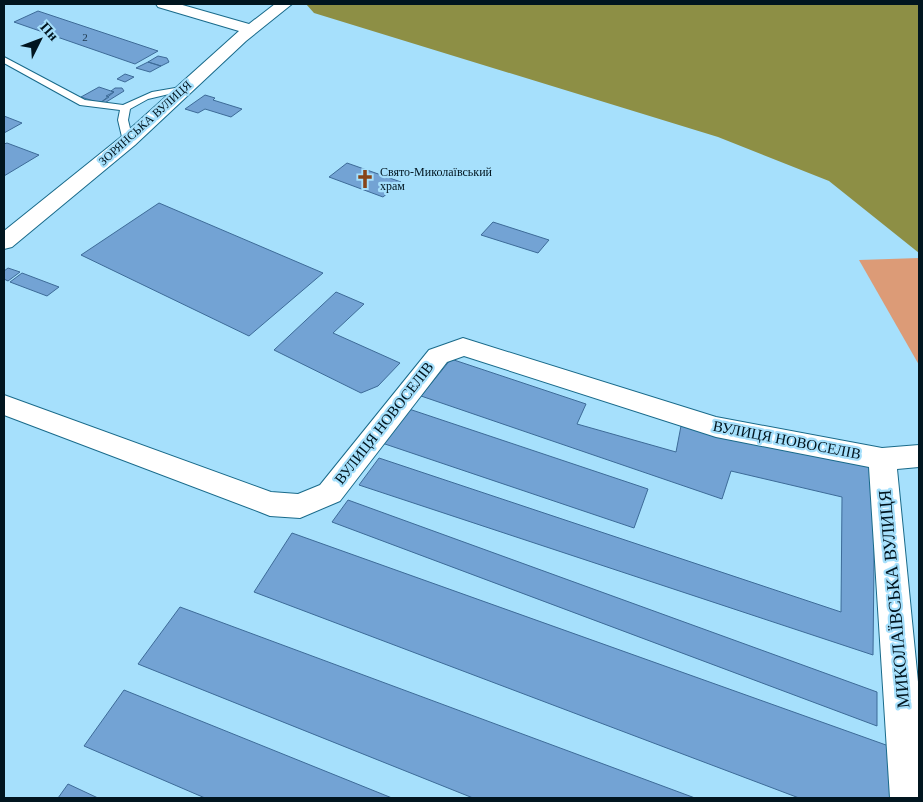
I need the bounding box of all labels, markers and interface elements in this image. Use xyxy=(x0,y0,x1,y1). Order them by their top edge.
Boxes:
north arrow xyxy=(15,15,65,65)
text: Пн xyxy=(37,20,61,44)
house number: 2 xyxy=(82,31,88,43)
street label: ЗОРЯНСЬКА ВУЛИЦЯ xyxy=(96,78,194,168)
place label: Свято-Миколаївський храм xyxy=(380,165,493,193)
church icon: Свято-Миколаївський храм xyxy=(354,168,376,190)
street label: ВУЛИЦЯ НОВОСЕЛІВ xyxy=(331,359,437,487)
street label: ВУЛИЦЯ НОВОСЕЛІВ xyxy=(712,418,862,462)
street label: МИКОЛАЇВСЬКА ВУЛИЦЯ xyxy=(874,489,914,709)

